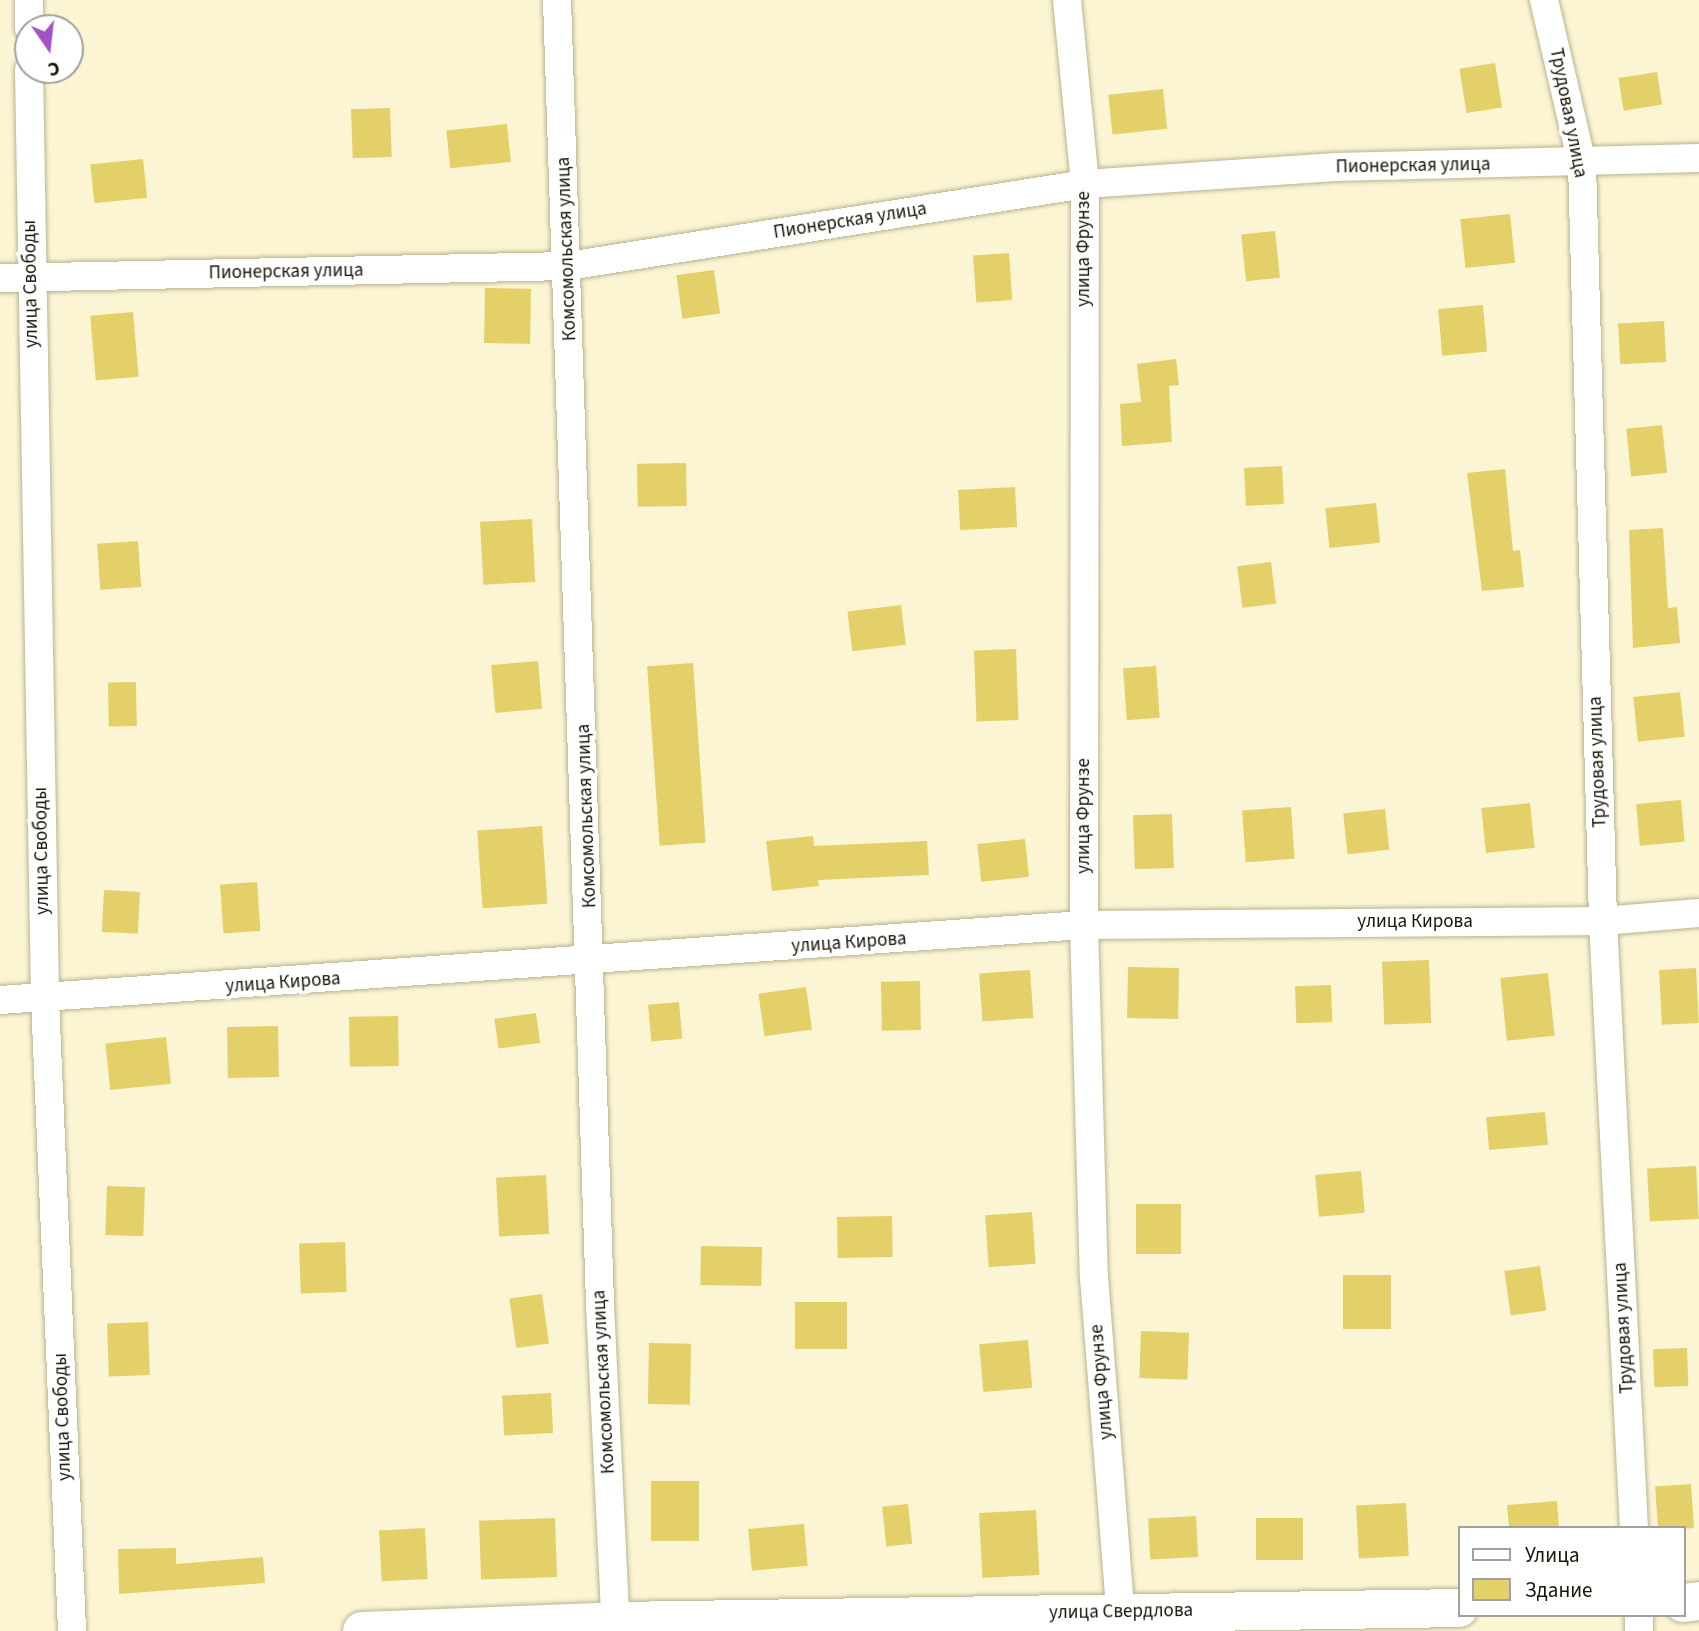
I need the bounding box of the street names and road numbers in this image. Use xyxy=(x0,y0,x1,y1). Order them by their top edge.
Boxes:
street label: Трудовая улица xyxy=(1544,46,1592,180)
street label: Пионерская улица xyxy=(1335,153,1491,179)
street label: Комсомольская улица xyxy=(552,156,582,342)
street label: улица Фрунзе xyxy=(1073,191,1095,307)
street label: Пионерская улица xyxy=(772,198,928,244)
street label: улица Свободы xyxy=(18,220,44,348)
street label: Пионерская улица xyxy=(208,259,364,285)
street label: Трудовая улица xyxy=(1584,696,1612,828)
street label: Комсомольская улица xyxy=(572,723,602,909)
street label: улица Фрунзе xyxy=(1073,758,1095,874)
street label: улица Свободы xyxy=(29,787,55,915)
street label: улица Кирова xyxy=(1357,911,1473,933)
street label: улица Кирова xyxy=(791,928,907,958)
street label: улица Кирова xyxy=(225,968,341,998)
street label: Трудовая улица xyxy=(1609,1262,1639,1394)
street label: Комсомольская улица xyxy=(588,1289,620,1475)
street label: улица Фрунзе xyxy=(1086,1323,1118,1441)
street label: улица Свободы xyxy=(49,1353,77,1481)
street label: улица Свердлова xyxy=(1049,1599,1193,1625)

